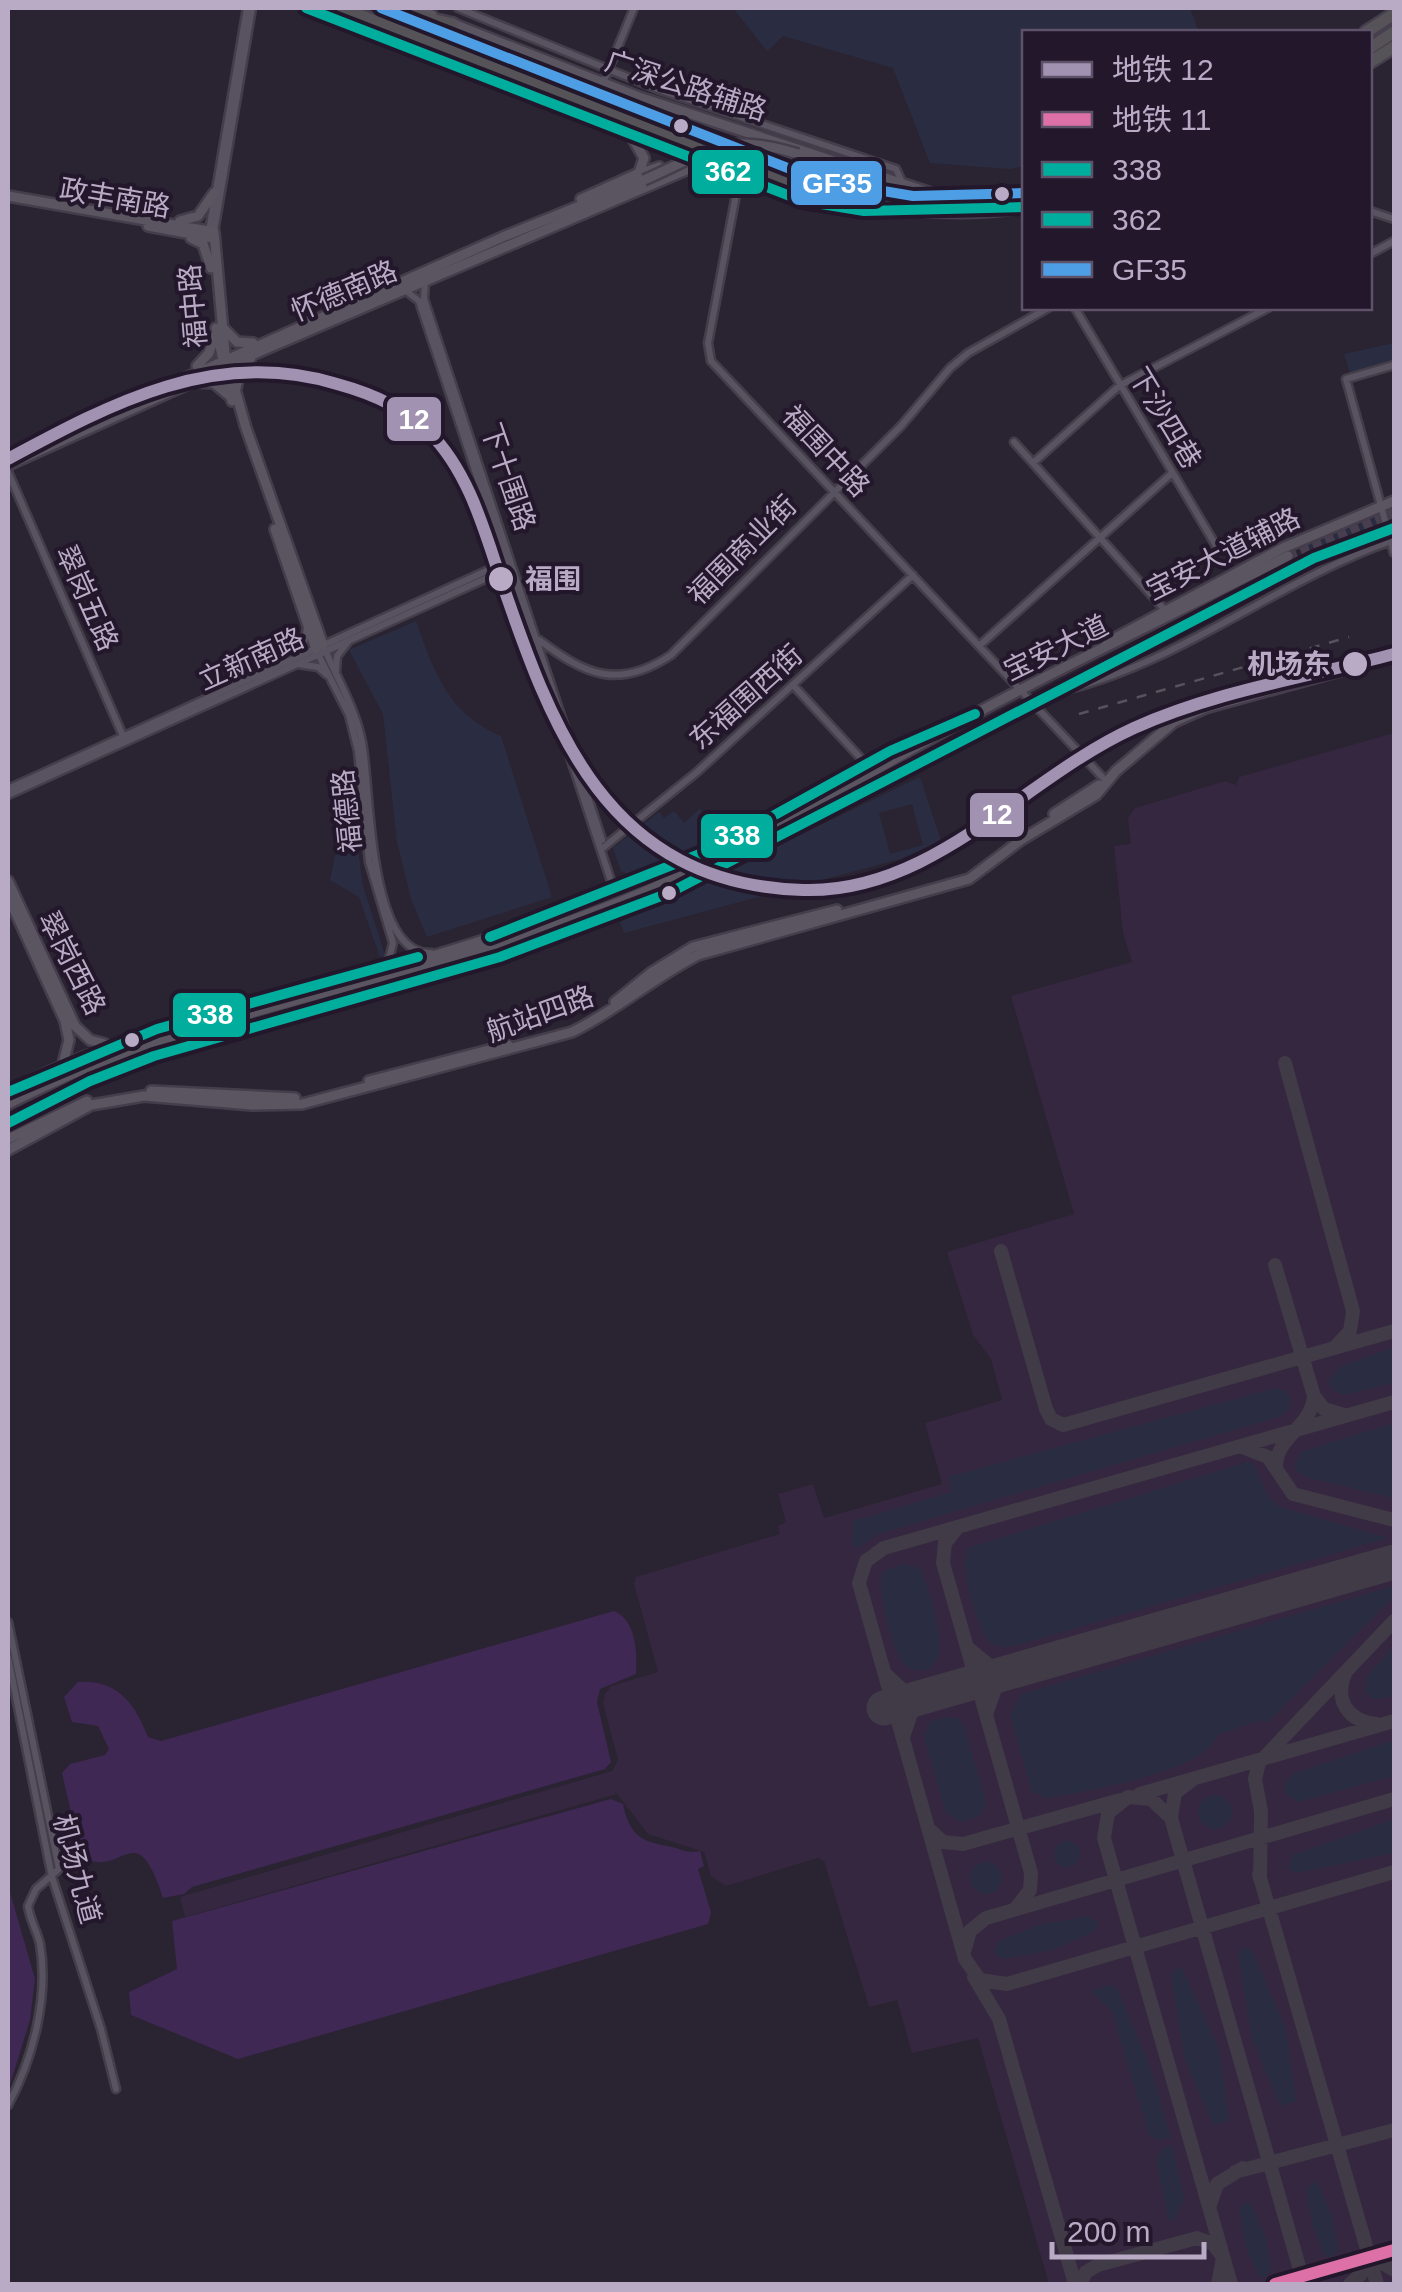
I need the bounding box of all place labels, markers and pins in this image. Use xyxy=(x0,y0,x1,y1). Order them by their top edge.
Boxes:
unlabelled marker xyxy=(671,116,691,136)
unlabelled marker xyxy=(992,184,1012,204)
marker: 福围 xyxy=(486,564,516,594)
place label: 福围 xyxy=(525,564,581,595)
place label: 机场东 xyxy=(1247,649,1331,680)
marker: 机场东 xyxy=(1340,649,1370,679)
unlabelled marker xyxy=(659,883,679,903)
unlabelled marker xyxy=(122,1030,142,1050)

